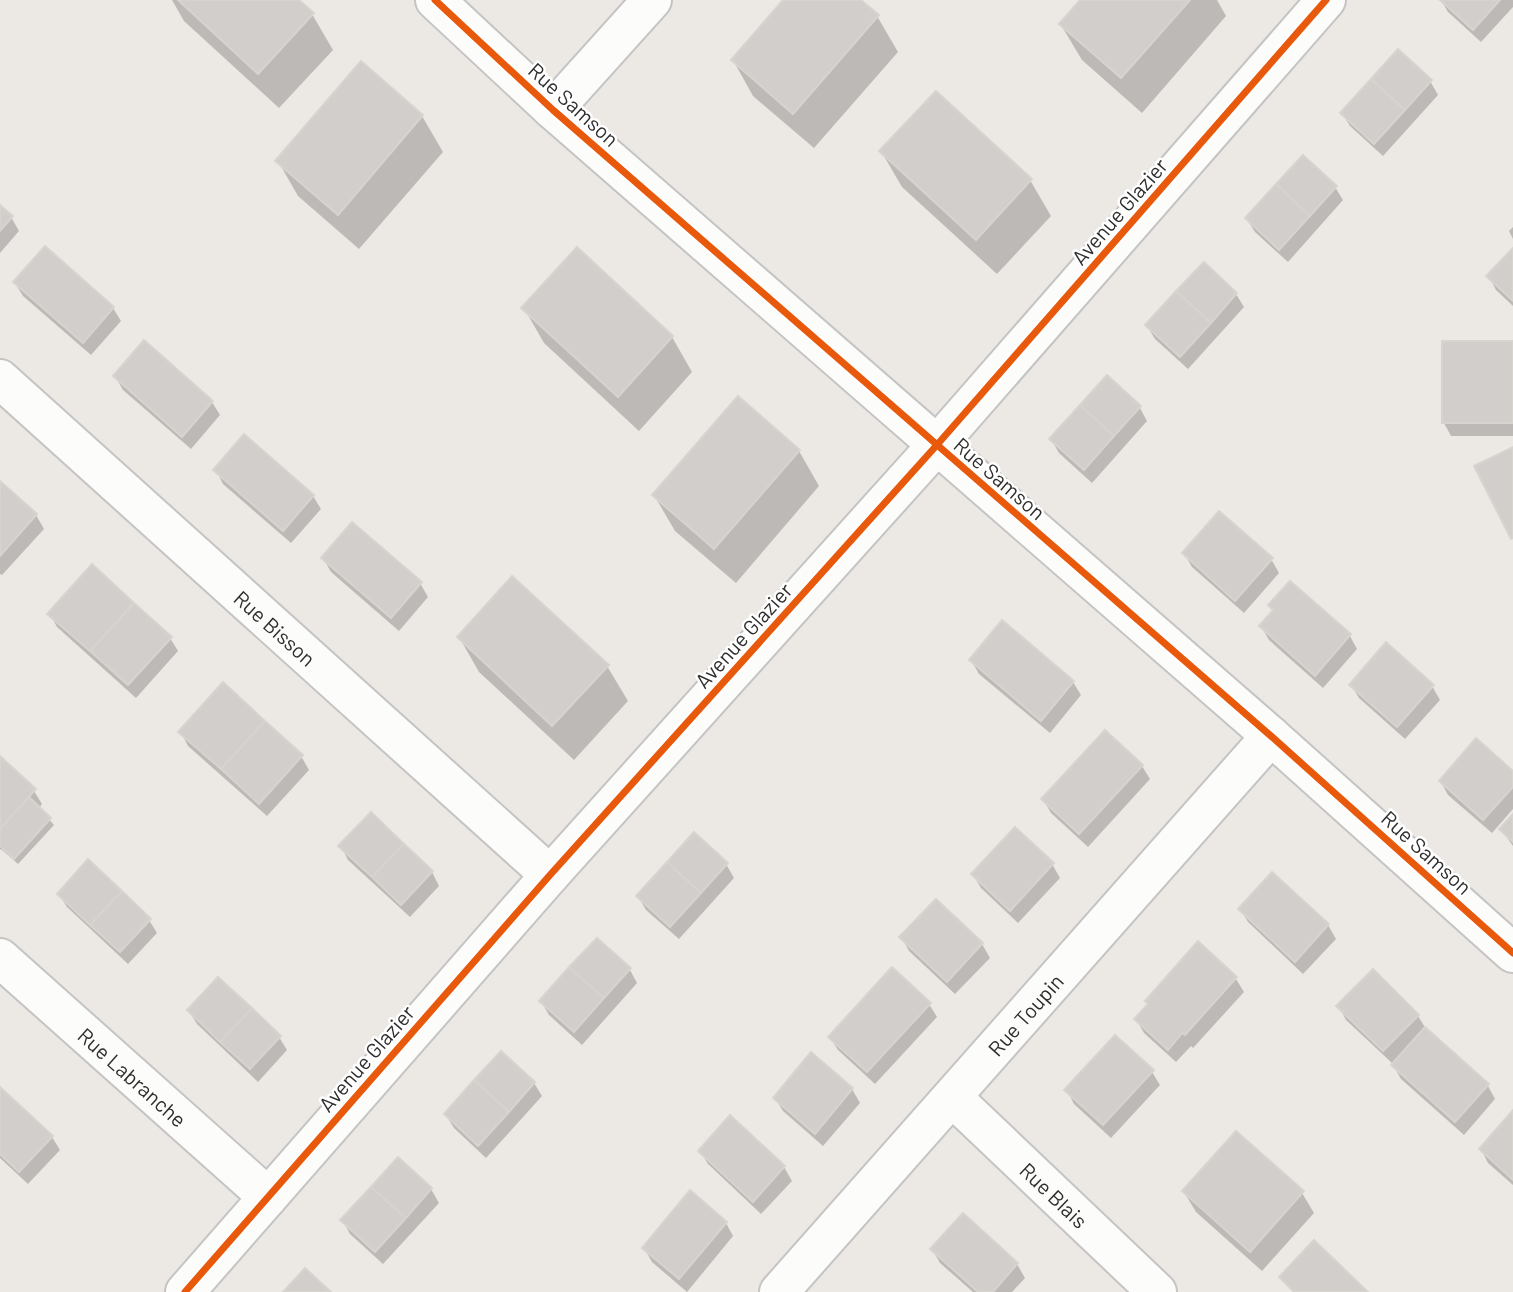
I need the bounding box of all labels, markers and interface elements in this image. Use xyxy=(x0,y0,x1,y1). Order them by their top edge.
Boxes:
street label: Rue Samson xyxy=(524,57,624,151)
street label: Avenue Glazier xyxy=(1066,152,1172,269)
street label: Rue Samson xyxy=(949,432,1051,524)
street label: Avenue Glazier xyxy=(689,577,797,693)
street label: Rue Bisson xyxy=(230,584,321,670)
street label: Rue Samson xyxy=(1377,805,1477,899)
street label: Rue Toupin xyxy=(982,968,1068,1060)
street label: Avenue Glazier xyxy=(313,999,419,1116)
street label: Rue Labranche xyxy=(74,1022,192,1131)
street label: Rue Blais xyxy=(1015,1157,1093,1232)

